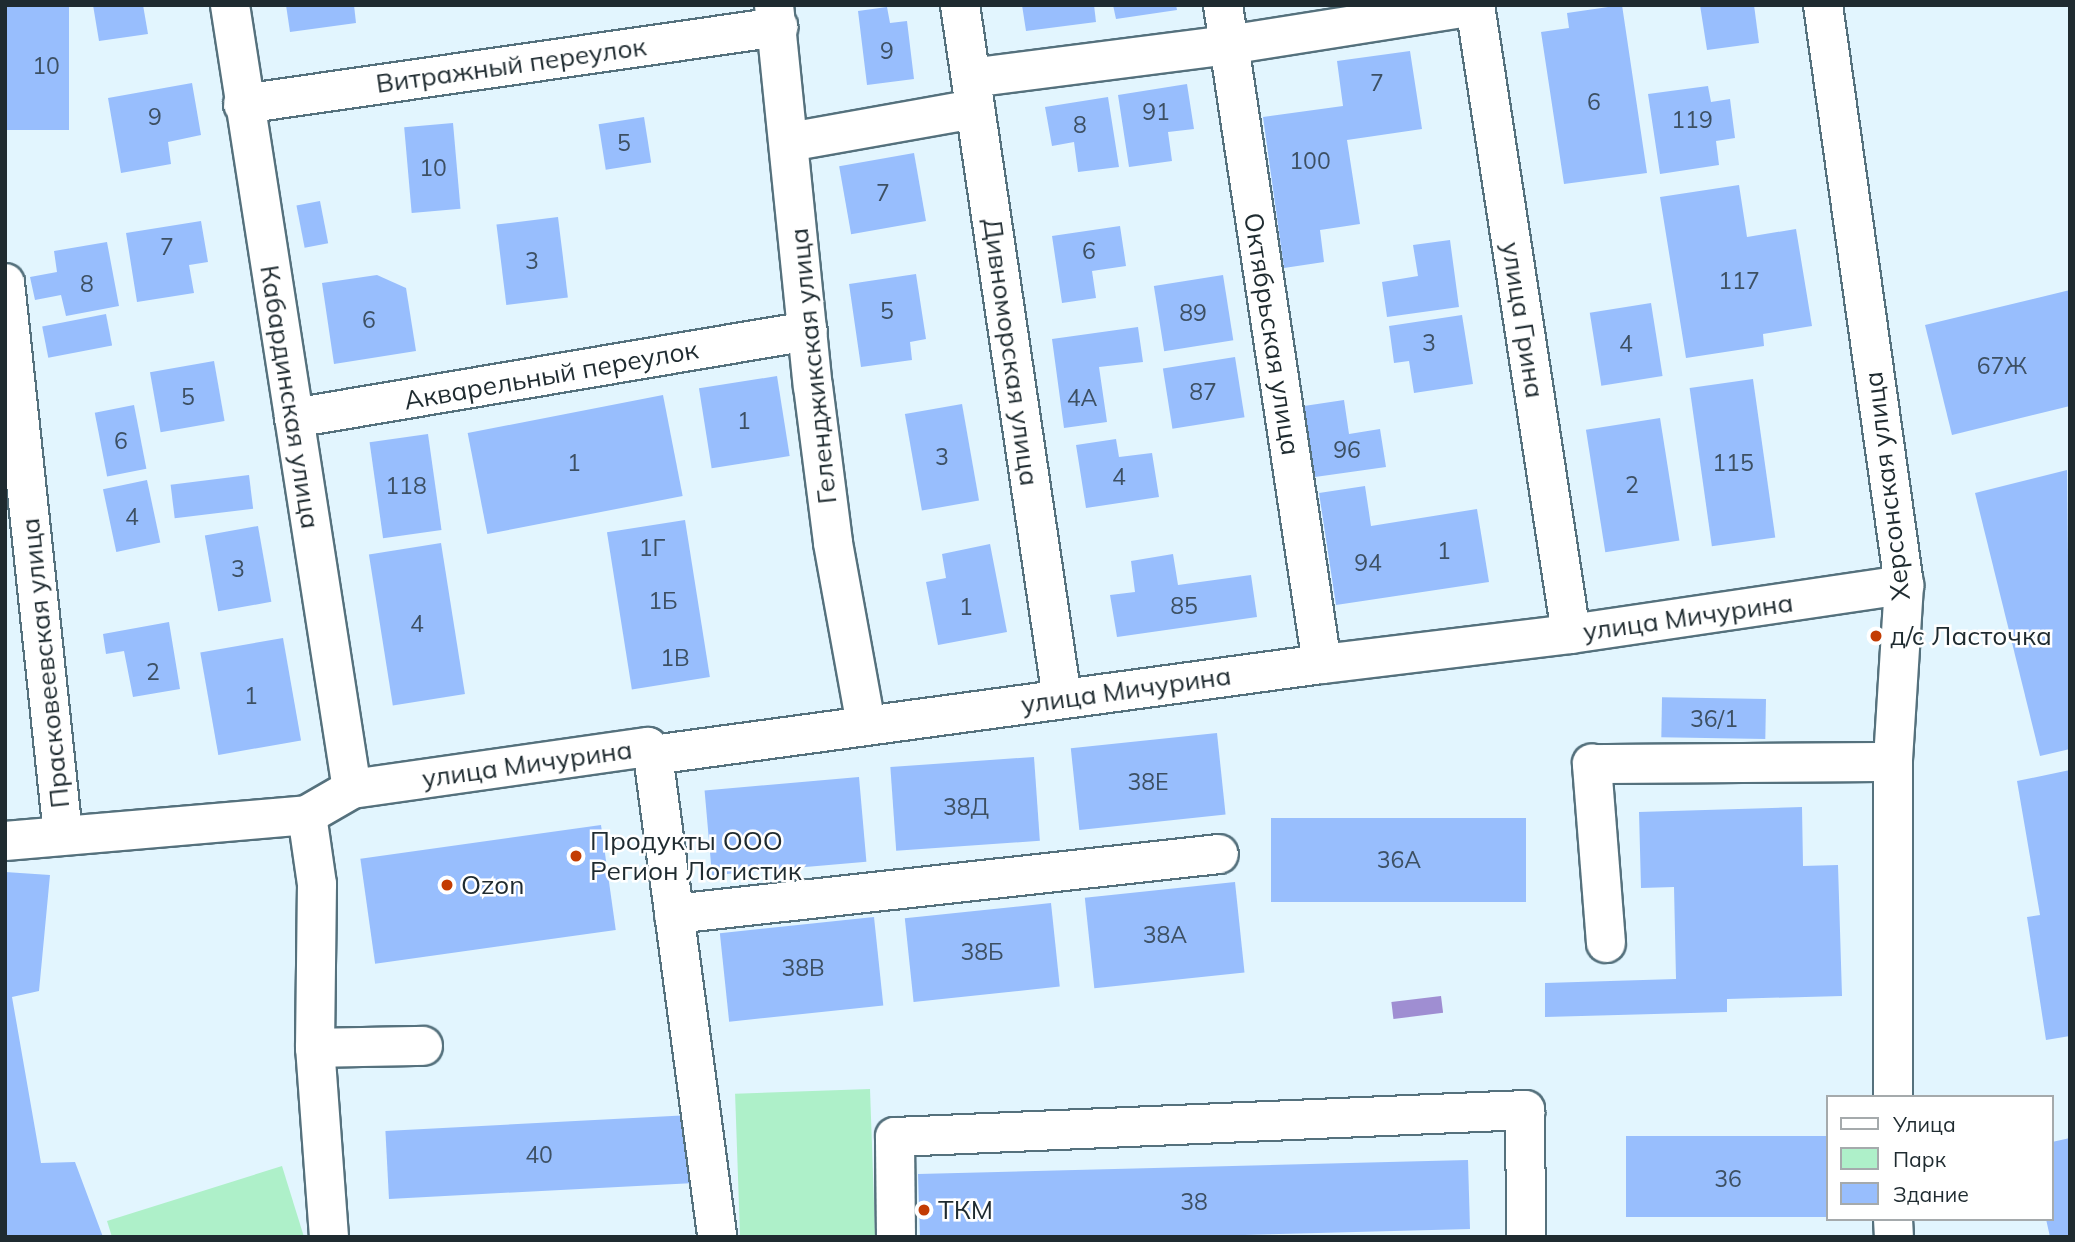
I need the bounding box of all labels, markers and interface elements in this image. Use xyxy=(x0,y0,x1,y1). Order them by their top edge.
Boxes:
street label: Витражный переулок xyxy=(374,31,648,99)
house number: 9 xyxy=(880,37,894,65)
house number: 10 xyxy=(32,52,60,80)
house number: 7 xyxy=(1370,69,1384,97)
house number: 6 xyxy=(1587,88,1601,116)
house number: 91 xyxy=(1142,98,1170,126)
house number: 9 xyxy=(148,103,162,131)
house number: 119 xyxy=(1671,106,1713,134)
house number: 8 xyxy=(1073,111,1087,139)
house number: 5 xyxy=(617,129,631,157)
house number: 100 xyxy=(1289,147,1331,175)
house number: 10 xyxy=(419,154,447,182)
house number: 7 xyxy=(876,179,890,207)
street label: Октябрьская улица xyxy=(1237,210,1307,458)
street label: Дивноморская улица xyxy=(977,216,1045,488)
street label: Геленджикская улица xyxy=(783,227,843,505)
house number: 7 xyxy=(160,233,174,261)
house number: 6 xyxy=(1082,237,1096,265)
street label: улица Грина xyxy=(1495,240,1551,400)
house number: 3 xyxy=(525,247,539,275)
street label: Кабардинская улица xyxy=(254,263,326,531)
house number: 117 xyxy=(1718,267,1760,295)
house number: 8 xyxy=(80,270,94,298)
house number: 5 xyxy=(880,297,894,325)
house number: 89 xyxy=(1179,299,1207,327)
house number: 6 xyxy=(362,306,376,334)
house number: 3 xyxy=(1422,329,1436,357)
house number: 4 xyxy=(1619,330,1633,358)
street label: Акварельный переулок xyxy=(402,334,700,416)
house number: 67Ж xyxy=(1977,352,2027,380)
street label: Херсонская улица xyxy=(1857,370,1917,602)
house number: 87 xyxy=(1189,378,1217,406)
house number: 5 xyxy=(181,383,195,411)
house number: 4А xyxy=(1067,384,1097,412)
house number: 1 xyxy=(737,407,751,435)
house number: 6 xyxy=(114,427,128,455)
house number: 96 xyxy=(1333,436,1361,464)
house number: 3 xyxy=(935,443,949,471)
house number: 1 xyxy=(567,449,581,477)
house number: 115 xyxy=(1712,449,1754,477)
house number: 4 xyxy=(1112,463,1126,491)
house number: 2 xyxy=(1625,471,1639,499)
house number: 118 xyxy=(385,472,427,500)
house number: 4 xyxy=(125,503,139,531)
street label: Прасковеевская улица xyxy=(14,516,76,810)
house number: 1Г xyxy=(639,534,665,562)
house number: 1 xyxy=(1437,537,1451,565)
house number: 94 xyxy=(1354,549,1382,577)
house number: 3 xyxy=(231,555,245,583)
house number: 1Б xyxy=(648,587,678,615)
street label: улица Мичурина xyxy=(1581,587,1795,647)
house number: 85 xyxy=(1170,592,1198,620)
house number: 1 xyxy=(959,593,973,621)
house number: 4 xyxy=(410,610,424,638)
place label: д/с Ласточка xyxy=(1890,620,2052,652)
marker: д/с Ласточка xyxy=(1868,628,1884,644)
house number: 1В xyxy=(660,644,690,672)
house number: 2 xyxy=(146,658,160,686)
street label: улица Мичурина xyxy=(1019,660,1233,720)
house number: 1 xyxy=(244,682,258,710)
house number: 36/1 xyxy=(1690,705,1738,733)
street label: улица Мичурина xyxy=(420,734,634,794)
house number: 38Е xyxy=(1127,768,1169,796)
house number: 38Д xyxy=(943,793,989,821)
place label: Продукты ООО Регион Логистик xyxy=(590,825,802,886)
house number: 36А xyxy=(1377,846,1421,874)
marker: Продукты ООО Регион Логистик xyxy=(568,848,584,864)
place label: Ozon xyxy=(461,869,524,901)
marker: Ozon xyxy=(439,877,455,893)
house number: 38А xyxy=(1143,921,1187,949)
house number: 38Б xyxy=(960,938,1004,966)
house number: 38В xyxy=(781,954,825,982)
legend xyxy=(1826,1095,2054,1221)
text: Улица xyxy=(1893,1111,1956,1137)
house number: 40 xyxy=(525,1141,553,1169)
text: Парк xyxy=(1893,1146,1946,1172)
house number: 36 xyxy=(1714,1165,1742,1193)
text: Здание xyxy=(1893,1181,1969,1207)
house number: 38 xyxy=(1180,1188,1208,1216)
place label: ТКМ xyxy=(938,1194,993,1226)
marker: ТКМ xyxy=(916,1202,932,1218)

